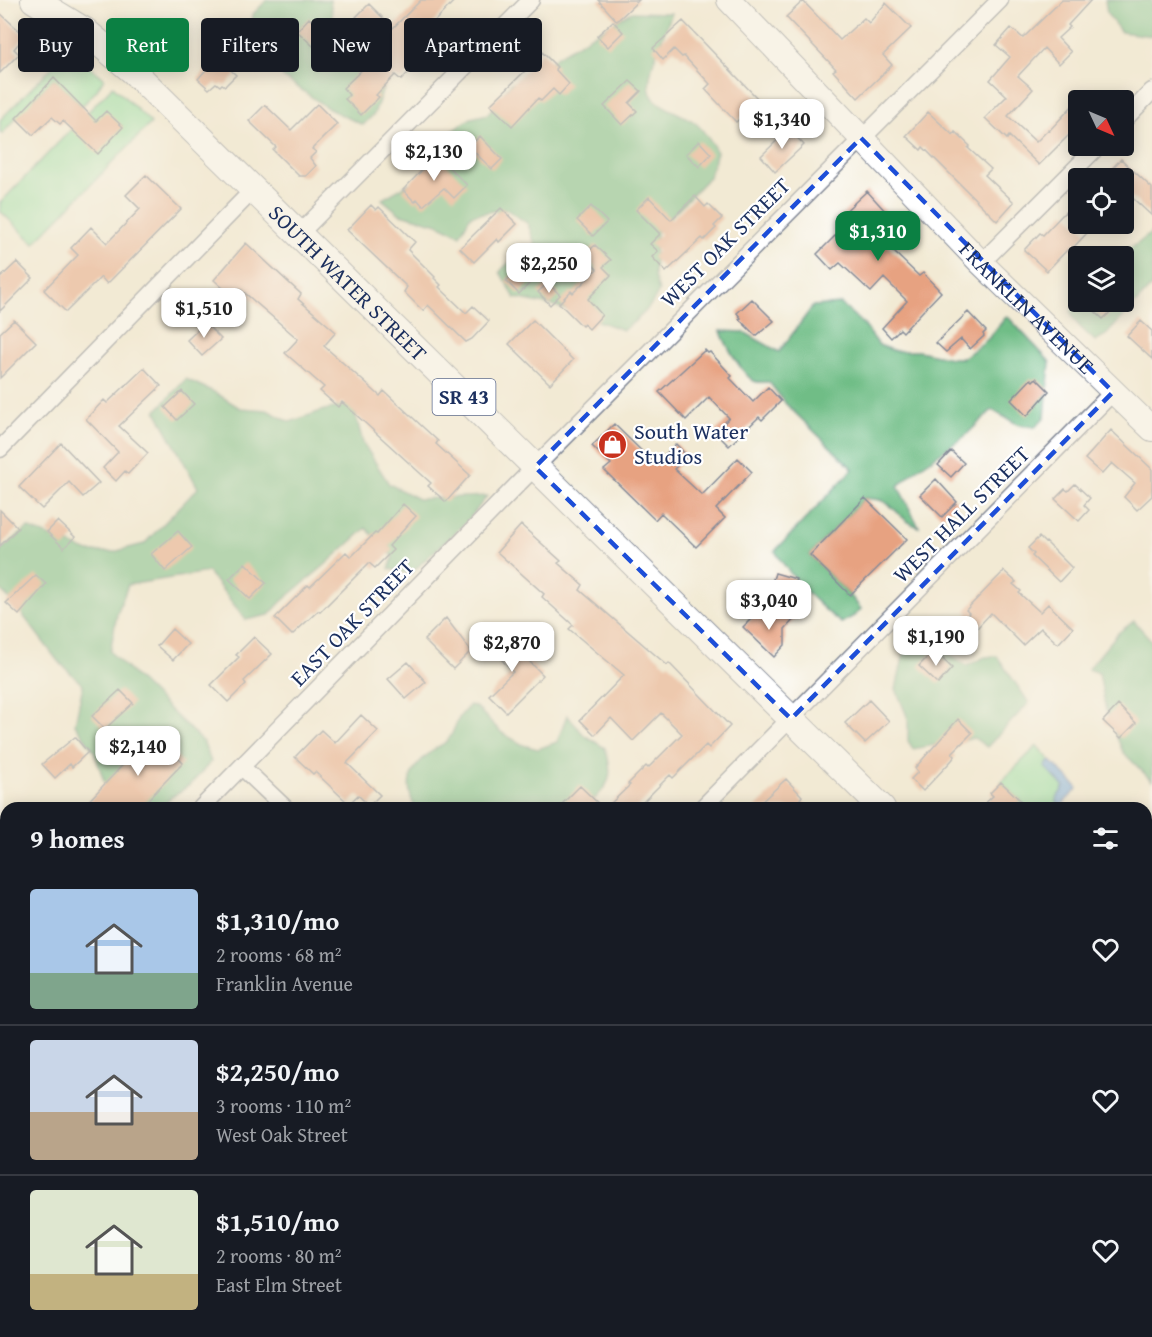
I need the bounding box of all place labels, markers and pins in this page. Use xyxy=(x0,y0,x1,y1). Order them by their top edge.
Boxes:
pin: $1,340 xyxy=(733,99,831,150)
pin: $2,130 xyxy=(385,131,483,182)
pin: $1,310 xyxy=(829,211,927,262)
pin: $2,250 xyxy=(500,243,598,294)
pin: $1,510 xyxy=(155,288,253,339)
place label: South Water Studios xyxy=(634,415,748,472)
shop icon: South Water Studios xyxy=(597,428,629,460)
pin: $3,040 xyxy=(720,580,818,631)
pin: $1,190 xyxy=(887,616,985,667)
pin: $2,870 xyxy=(463,622,561,673)
pin: $2,140 xyxy=(89,726,187,777)

